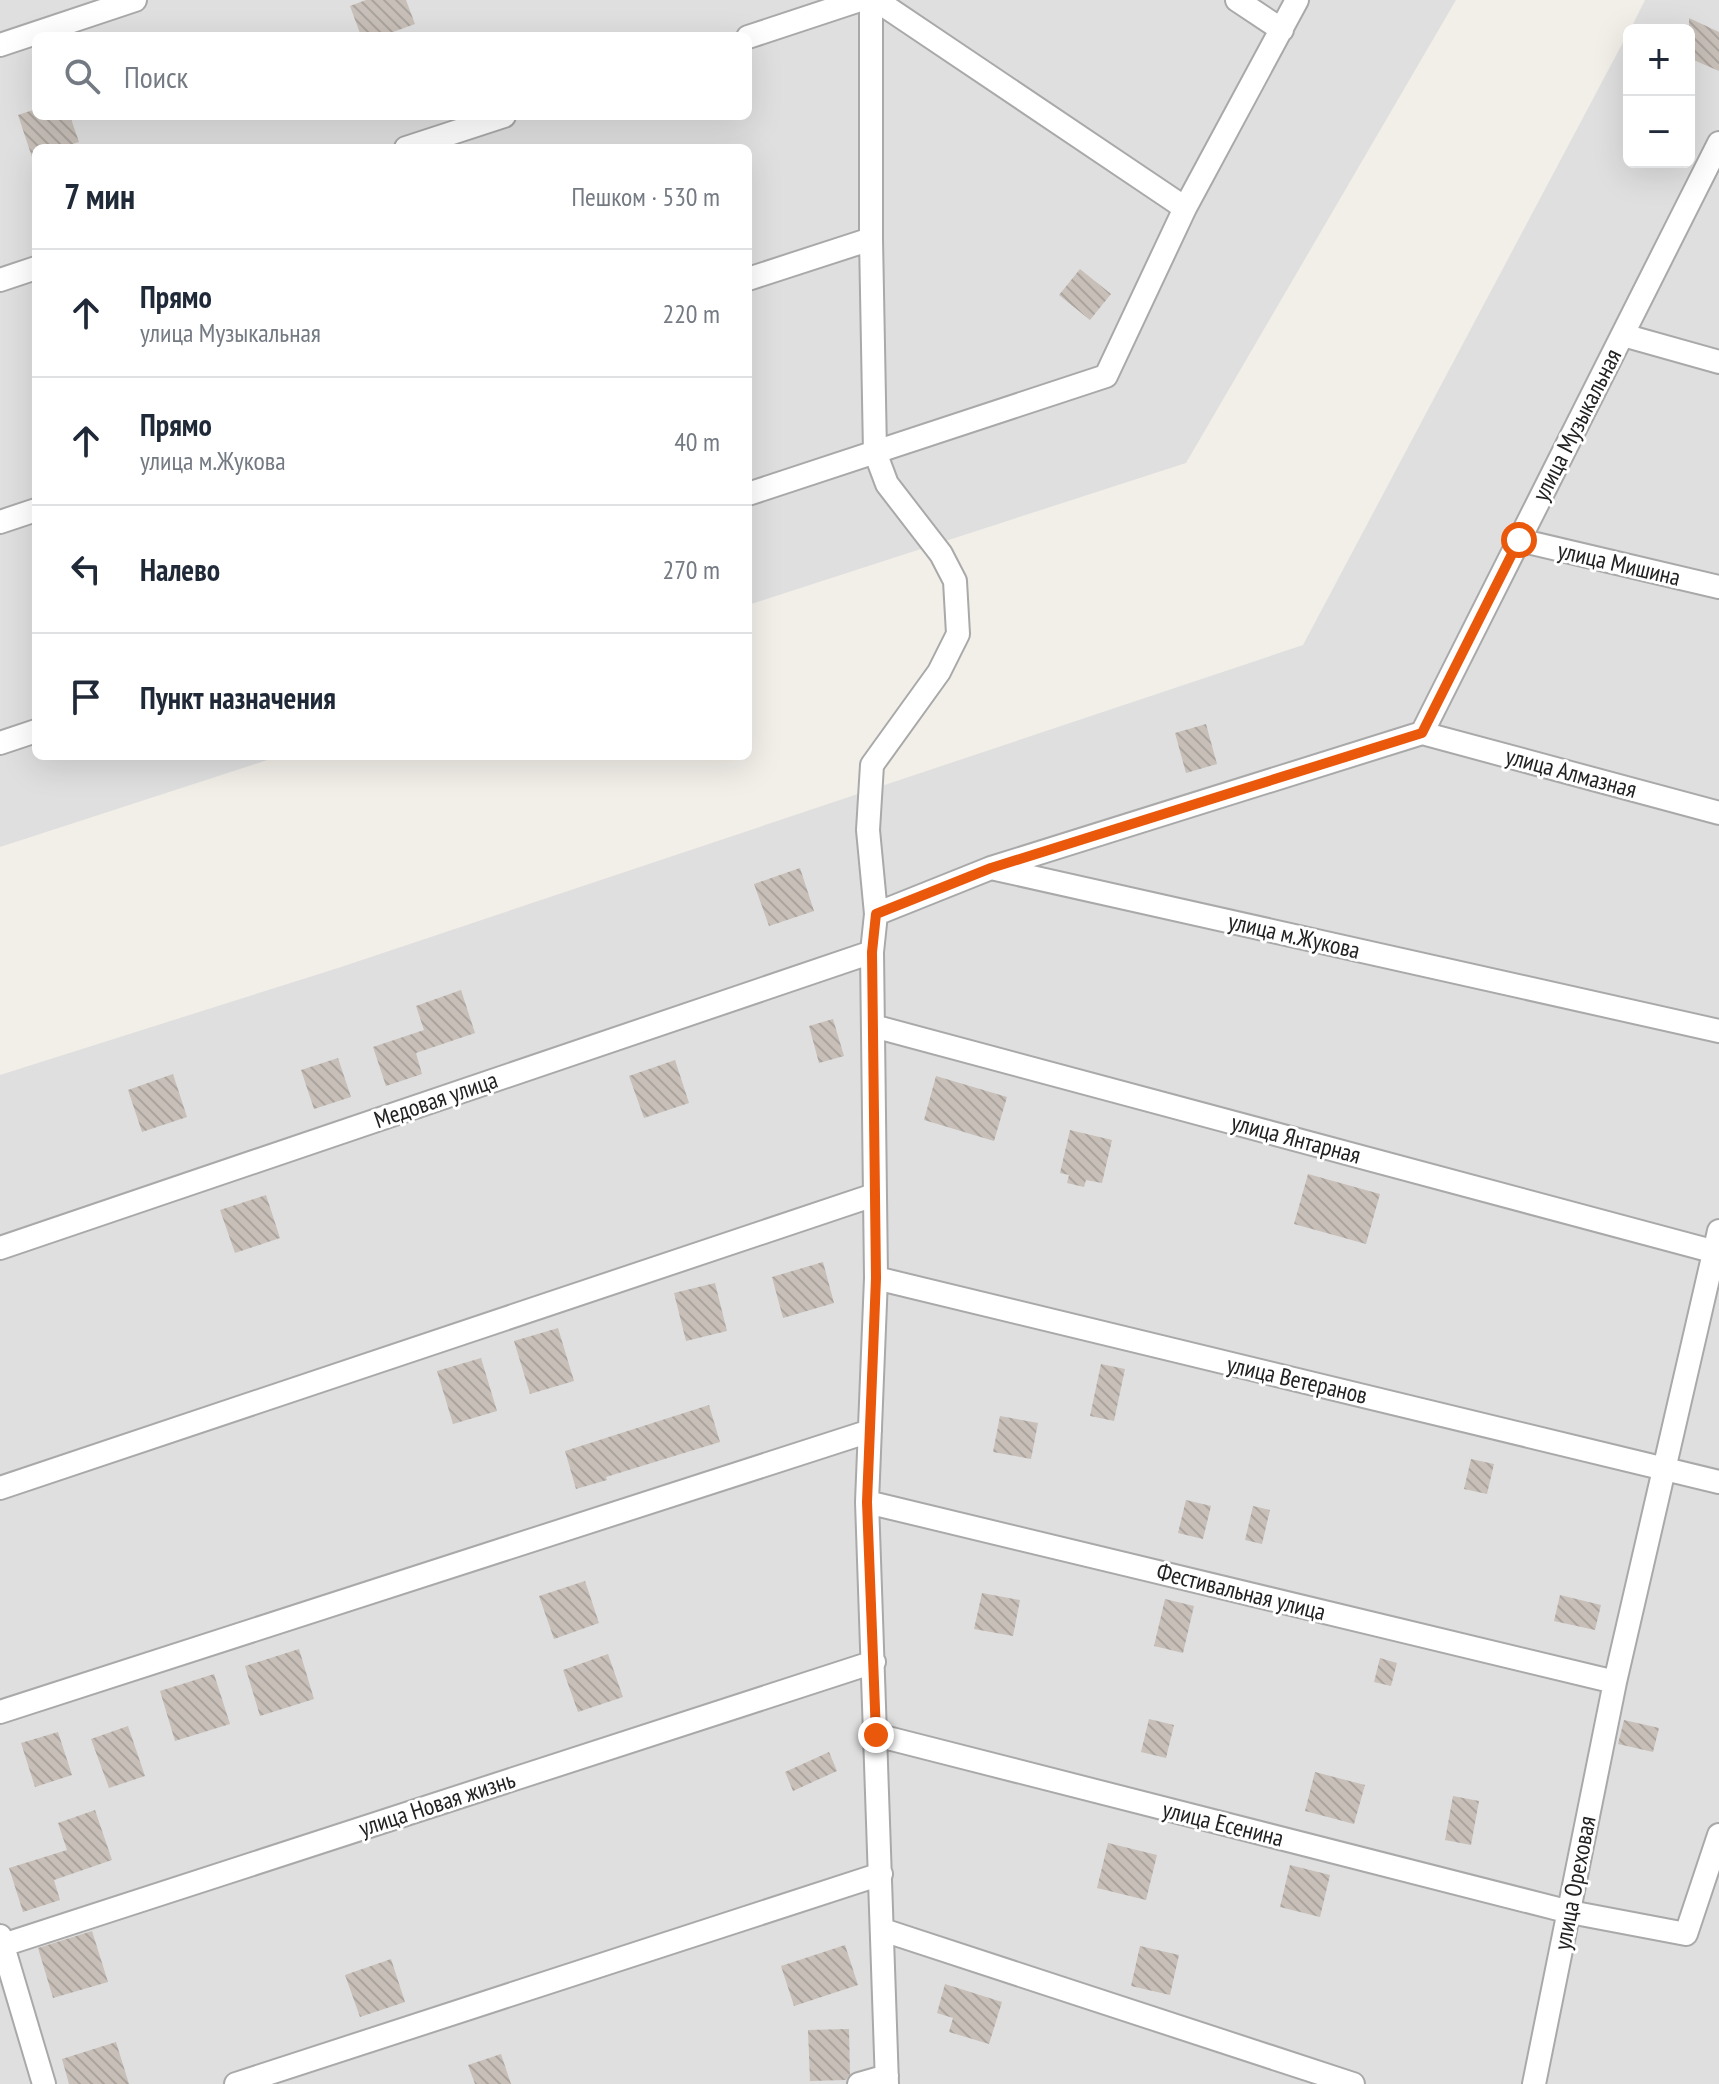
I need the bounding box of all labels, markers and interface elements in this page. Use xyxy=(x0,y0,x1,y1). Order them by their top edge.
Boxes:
map controls xyxy=(1623,24,1695,168)
button: + xyxy=(1623,24,1695,96)
search box xyxy=(32,32,752,120)
icon: search xyxy=(60,54,104,98)
text: Поиск xyxy=(124,57,188,96)
button: − xyxy=(1623,96,1695,168)
text: 7 мин xyxy=(64,174,135,218)
text: Пешком · 530 m xyxy=(571,180,720,213)
text: Прямо xyxy=(140,277,212,316)
icon: ahead xyxy=(64,291,108,335)
text: 220 m xyxy=(662,297,720,330)
text: улица Музыкальная xyxy=(140,316,321,349)
street label: улица Музыкальная xyxy=(1525,343,1628,506)
text: Прямо xyxy=(140,405,212,444)
icon: ahead xyxy=(64,419,108,463)
text: 40 m xyxy=(674,425,720,458)
text: улица м.Жукова xyxy=(140,444,286,477)
route start xyxy=(1501,522,1537,558)
street label: улица Мишина xyxy=(1555,534,1683,593)
icon: left xyxy=(64,547,108,591)
text: Налево xyxy=(140,550,220,589)
text: 270 m xyxy=(662,553,720,586)
icon: arrive xyxy=(64,675,108,719)
text: Пункт назначения xyxy=(140,678,336,717)
street label: улица Алмазная xyxy=(1502,740,1640,805)
street label: улица м.Жукова xyxy=(1225,905,1363,966)
street label: Медовая улица xyxy=(370,1064,502,1135)
street label: улица Янтарная xyxy=(1228,1106,1364,1171)
street label: улица Ветеранов xyxy=(1224,1348,1370,1411)
street label: Фестивальная улица xyxy=(1153,1556,1329,1627)
route end xyxy=(858,1717,894,1753)
street label: улица Новая жизнь xyxy=(355,1764,519,1843)
street label: улица Есенина xyxy=(1159,1794,1287,1854)
street label: улица Ореховая xyxy=(1546,1813,1603,1953)

